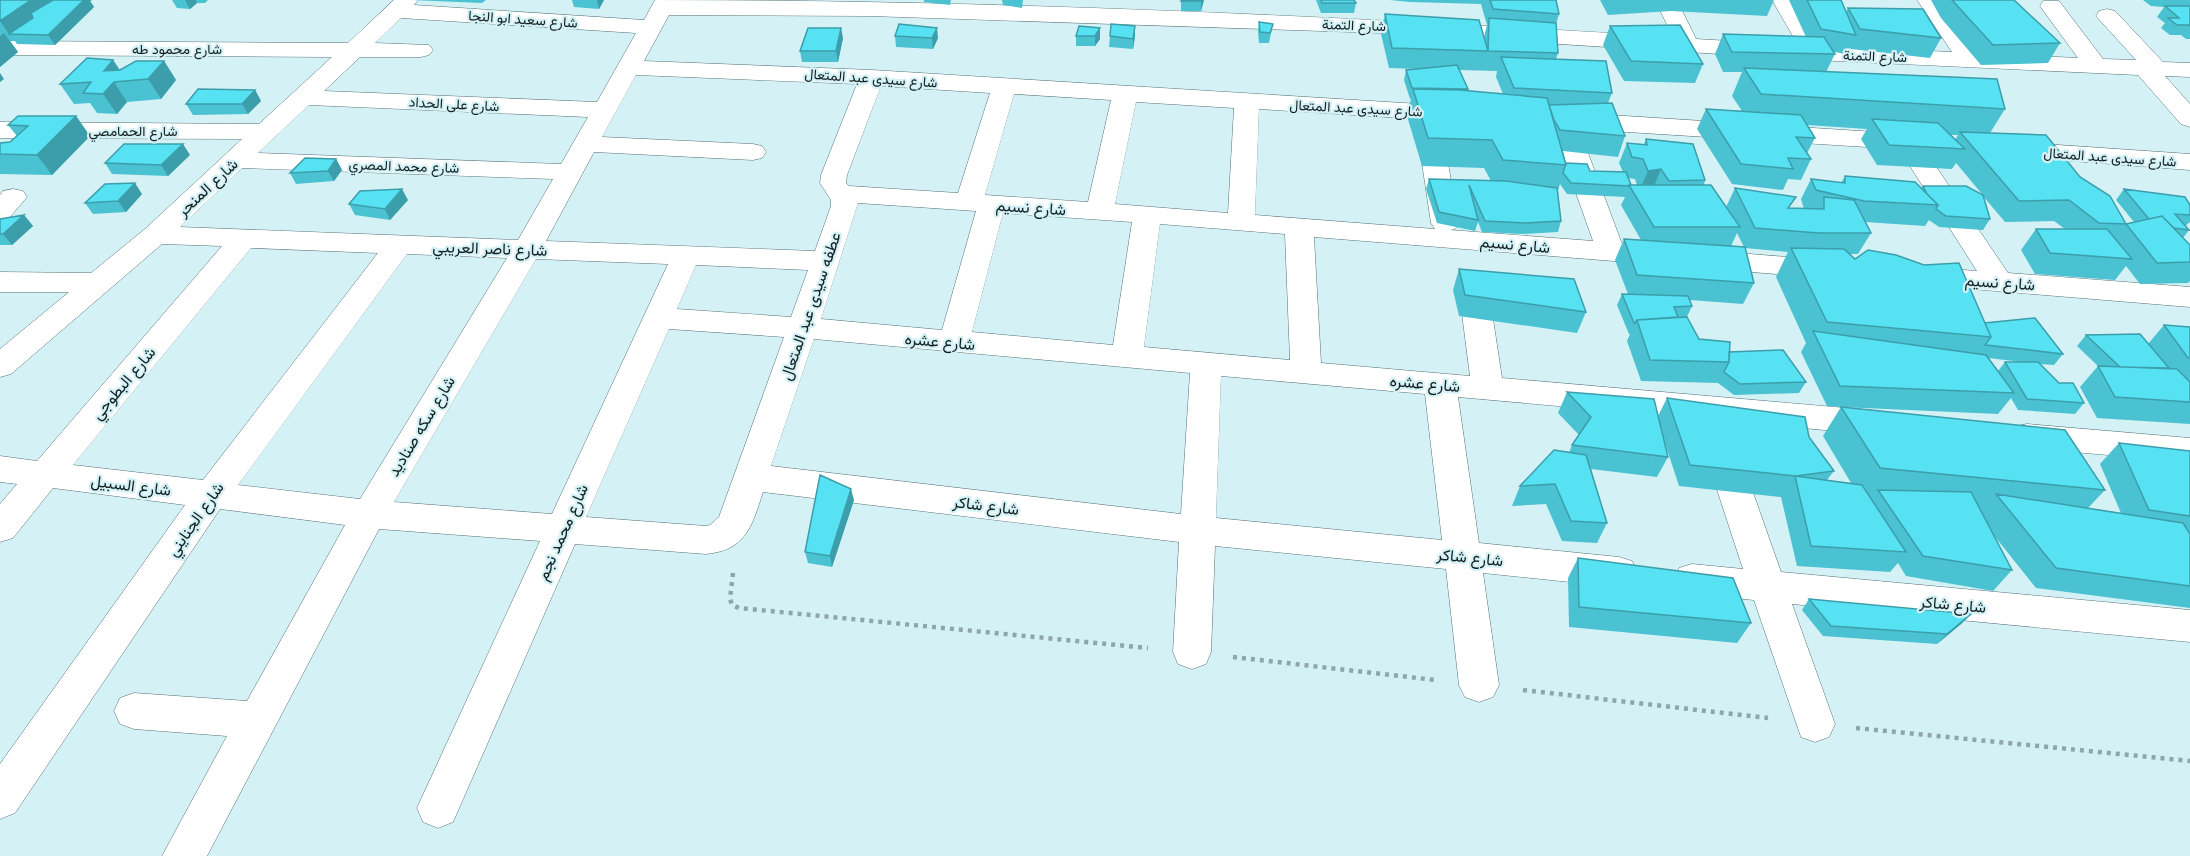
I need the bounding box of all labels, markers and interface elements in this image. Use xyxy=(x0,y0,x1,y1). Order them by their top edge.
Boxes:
street label: شارع سعيد ابو النجا xyxy=(468,6,578,34)
street label: شارع التمنة xyxy=(1322,15,1386,37)
street label: شارع محمود طه xyxy=(132,40,222,60)
street label: شارع التمنة xyxy=(1843,46,1907,68)
street label: شارع سيدى عبد المتعال xyxy=(804,64,938,94)
street label: شارع على الحداد xyxy=(408,93,500,117)
street label: شارع سيدى عبد المتعال xyxy=(1289,96,1423,122)
street label: شارع الحمامصي xyxy=(89,122,177,143)
street label: شارع سيدى عبد المتعال xyxy=(2043,143,2177,173)
street label: شارع المنحر xyxy=(172,154,243,222)
street label: شارع محمد المصري xyxy=(348,155,460,180)
street label: شارع نسيم xyxy=(995,195,1067,221)
street label: عطفه سيدى عبد المتعال xyxy=(775,229,846,383)
street label: شارع نسيم xyxy=(1479,231,1551,259)
street label: شارع ناصر العريبي xyxy=(432,236,548,264)
street label: شارع نسيم xyxy=(1964,270,2036,296)
street label: شارع عشره xyxy=(904,328,976,356)
street label: شارع البطوجي xyxy=(87,342,162,426)
street label: شارع عشره xyxy=(1389,370,1461,398)
street label: شارع سكه صناديد xyxy=(383,372,461,481)
street label: شارع السبيل xyxy=(89,470,172,502)
street label: شارع الجنايني xyxy=(162,478,231,562)
street label: شارع محمد نجم xyxy=(532,481,594,584)
street label: شارع شاكر xyxy=(951,491,1020,521)
street label: شارع شاكر xyxy=(1435,543,1504,572)
street label: شارع شاكر xyxy=(1918,591,1987,619)

